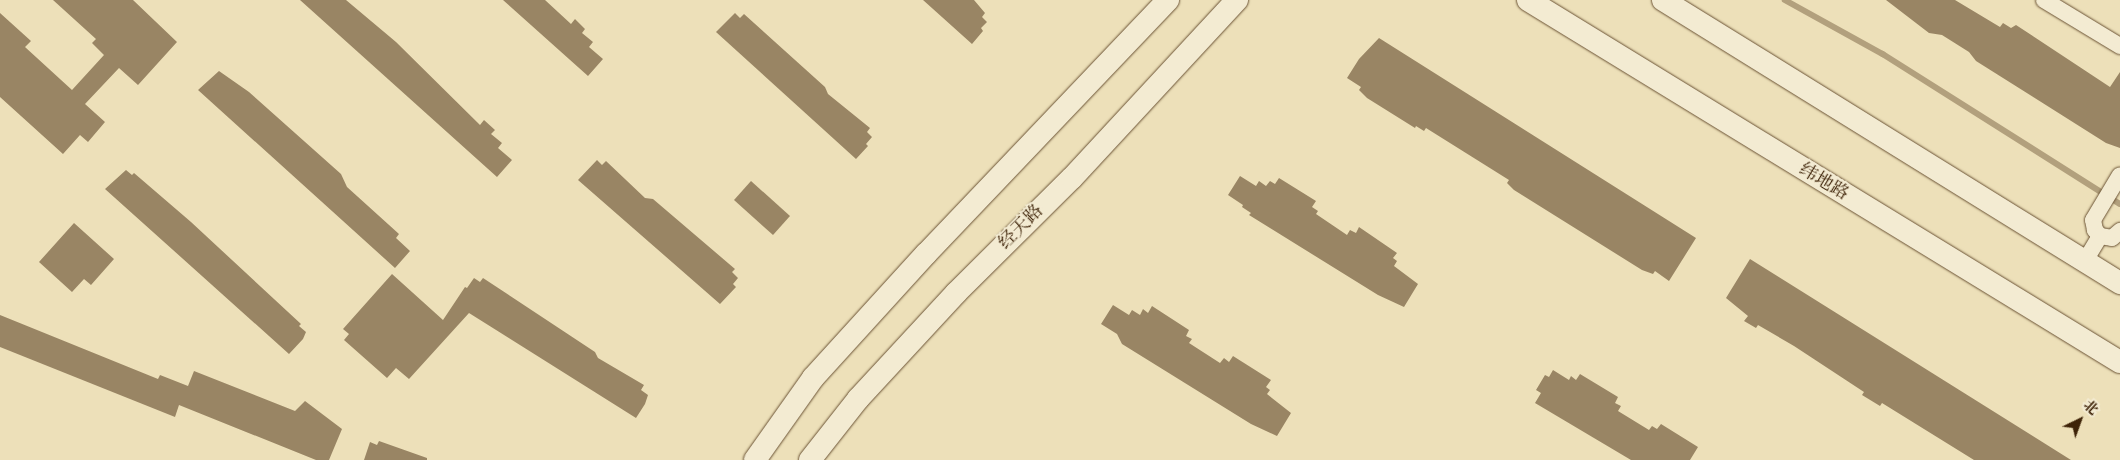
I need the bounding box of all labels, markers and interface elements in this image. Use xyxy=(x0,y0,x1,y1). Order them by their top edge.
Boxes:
street label: 纬地路 xyxy=(1794,160,1852,206)
street label: 经天路 xyxy=(995,201,1049,255)
north arrow xyxy=(2055,395,2105,445)
text: 北 xyxy=(2079,397,2102,420)

